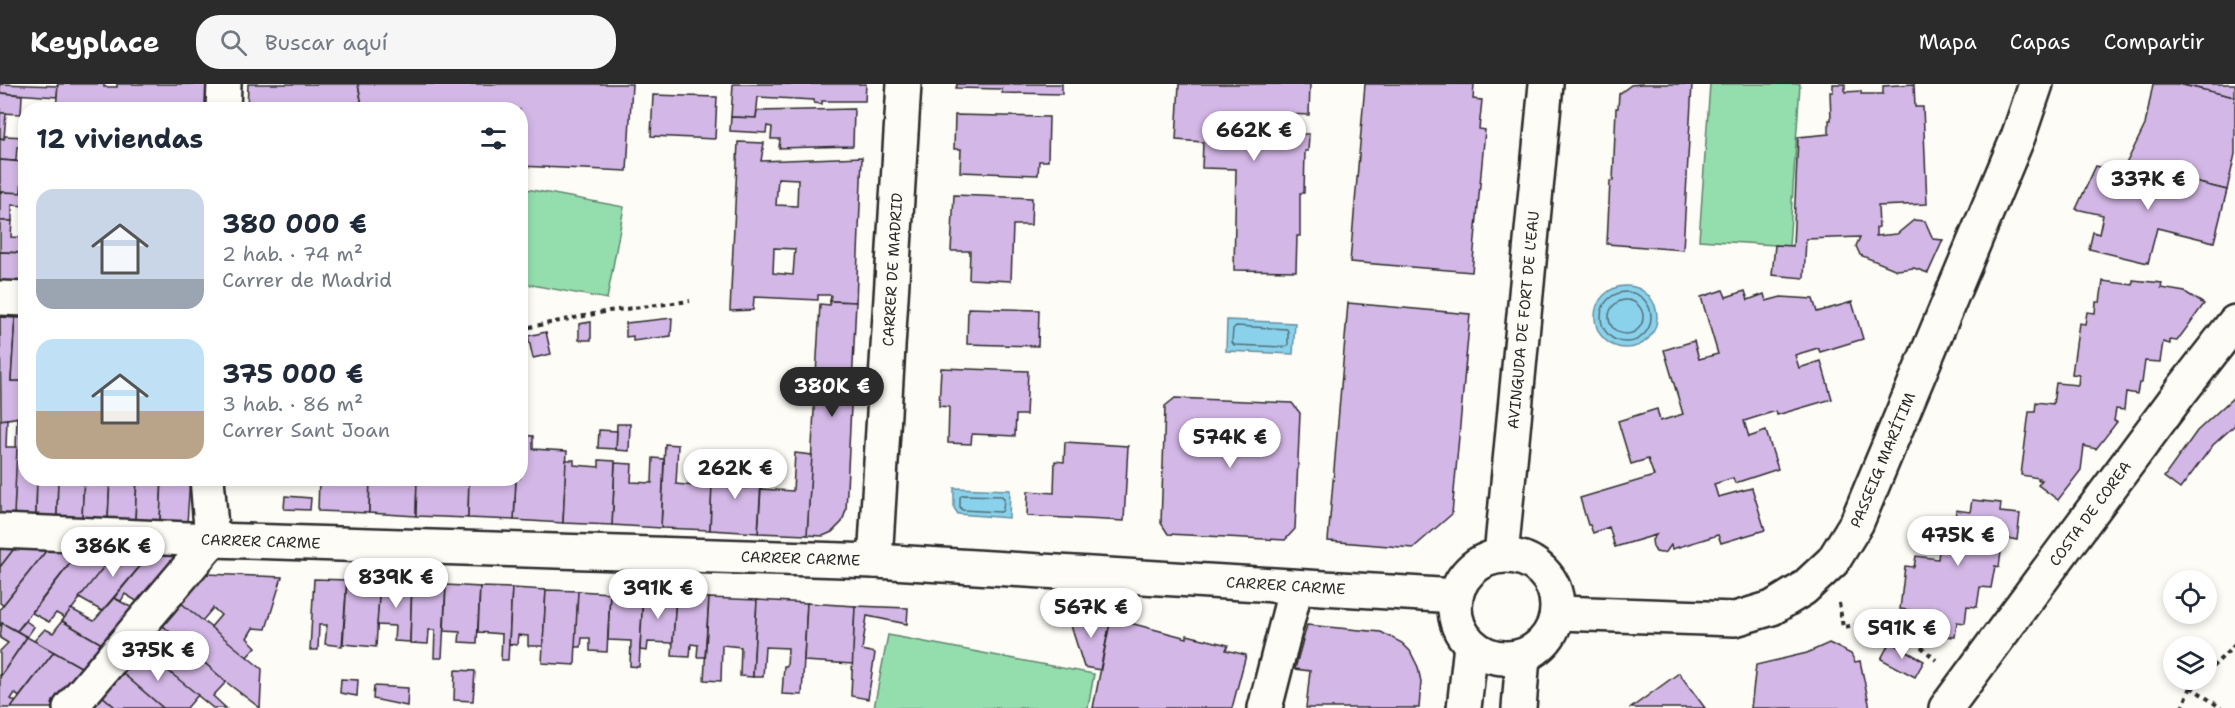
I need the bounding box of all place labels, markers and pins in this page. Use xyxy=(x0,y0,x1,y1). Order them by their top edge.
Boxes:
pin: 662K € xyxy=(1205,111,1303,162)
pin: 337K € xyxy=(2099,160,2197,211)
pin: 380K € xyxy=(783,367,881,418)
pin: 574K € xyxy=(1181,418,1279,469)
pin: 262K € xyxy=(686,449,784,500)
pin: 475K € xyxy=(1909,516,2007,567)
pin: 386K € xyxy=(64,527,162,578)
pin: 839K € xyxy=(347,558,445,609)
pin: 391K € xyxy=(609,569,707,620)
pin: 567K € xyxy=(1042,588,1140,639)
pin: 591K € xyxy=(1853,609,1951,660)
pin: 375K € xyxy=(109,631,207,682)

